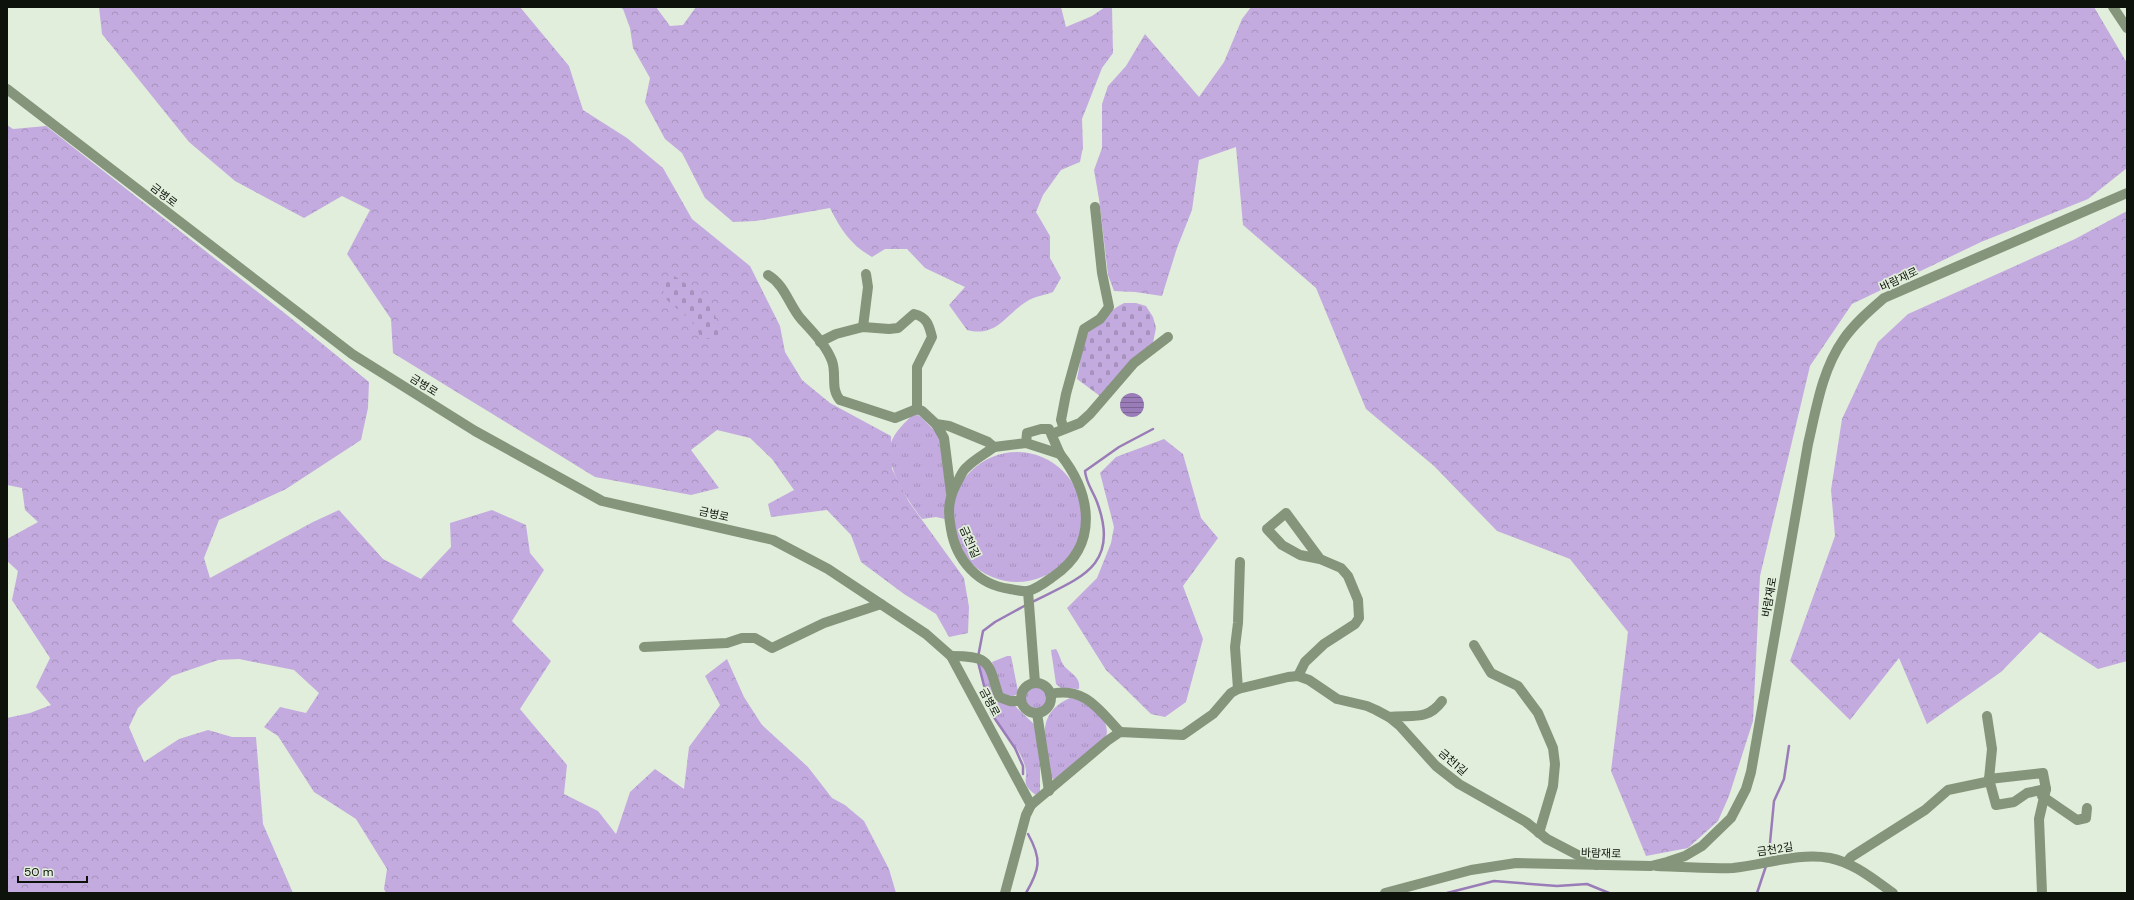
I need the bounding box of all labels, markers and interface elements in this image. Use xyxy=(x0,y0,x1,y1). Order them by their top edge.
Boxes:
street label: 금병로 xyxy=(148,180,180,210)
street label: 바람재로 xyxy=(1878,264,1920,294)
street label: 금병로 xyxy=(407,371,441,399)
street label: 금병로 xyxy=(698,504,730,524)
street label: 금천1길 xyxy=(957,524,983,560)
street label: 바람재로 xyxy=(1759,576,1779,618)
street label: 금병로 xyxy=(977,685,1003,719)
street label: 금천1길 xyxy=(1436,746,1470,778)
street label: 금천2길 xyxy=(1756,839,1794,859)
street label: 바람재로 xyxy=(1581,845,1621,861)
scale bar xyxy=(18,858,87,884)
text: 50 m xyxy=(24,864,53,880)

